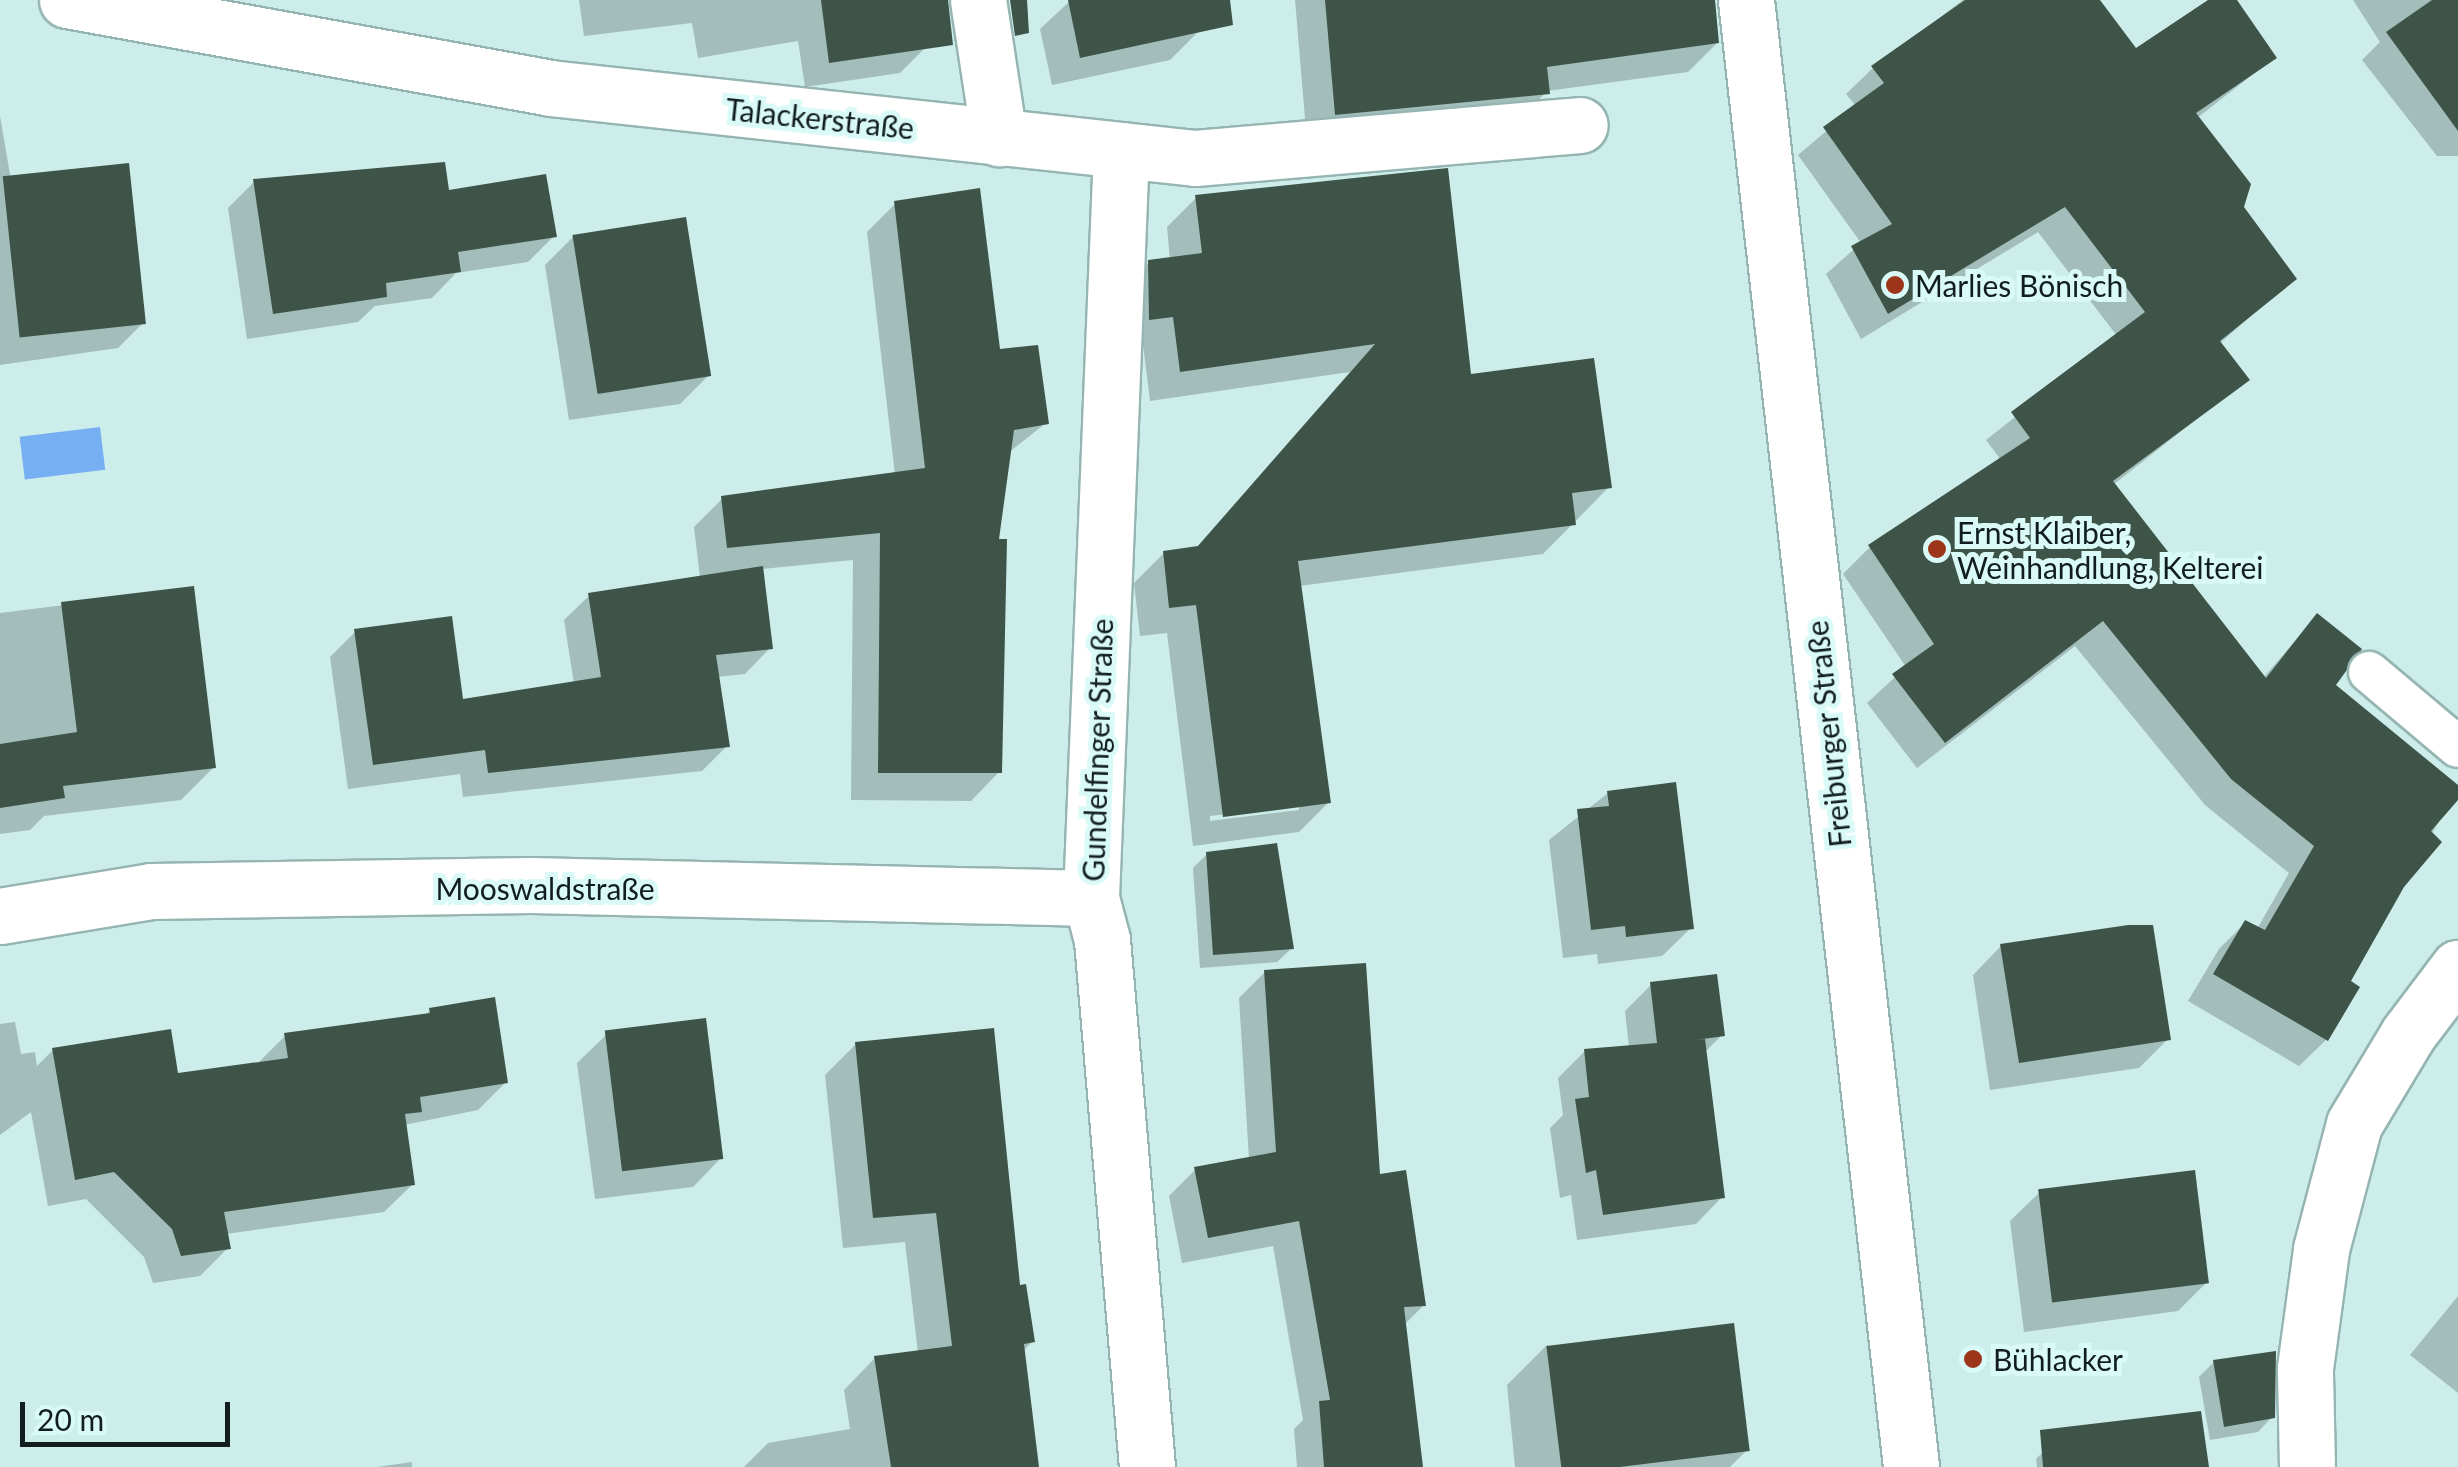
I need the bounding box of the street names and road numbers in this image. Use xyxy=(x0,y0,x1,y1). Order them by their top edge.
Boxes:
street label: Talackerstraße xyxy=(724,90,916,146)
street label: Gundelfinger Straße xyxy=(1074,618,1120,882)
street label: Freiburger Straße xyxy=(1798,619,1858,849)
street label: Mooswaldstraße xyxy=(435,870,655,906)

